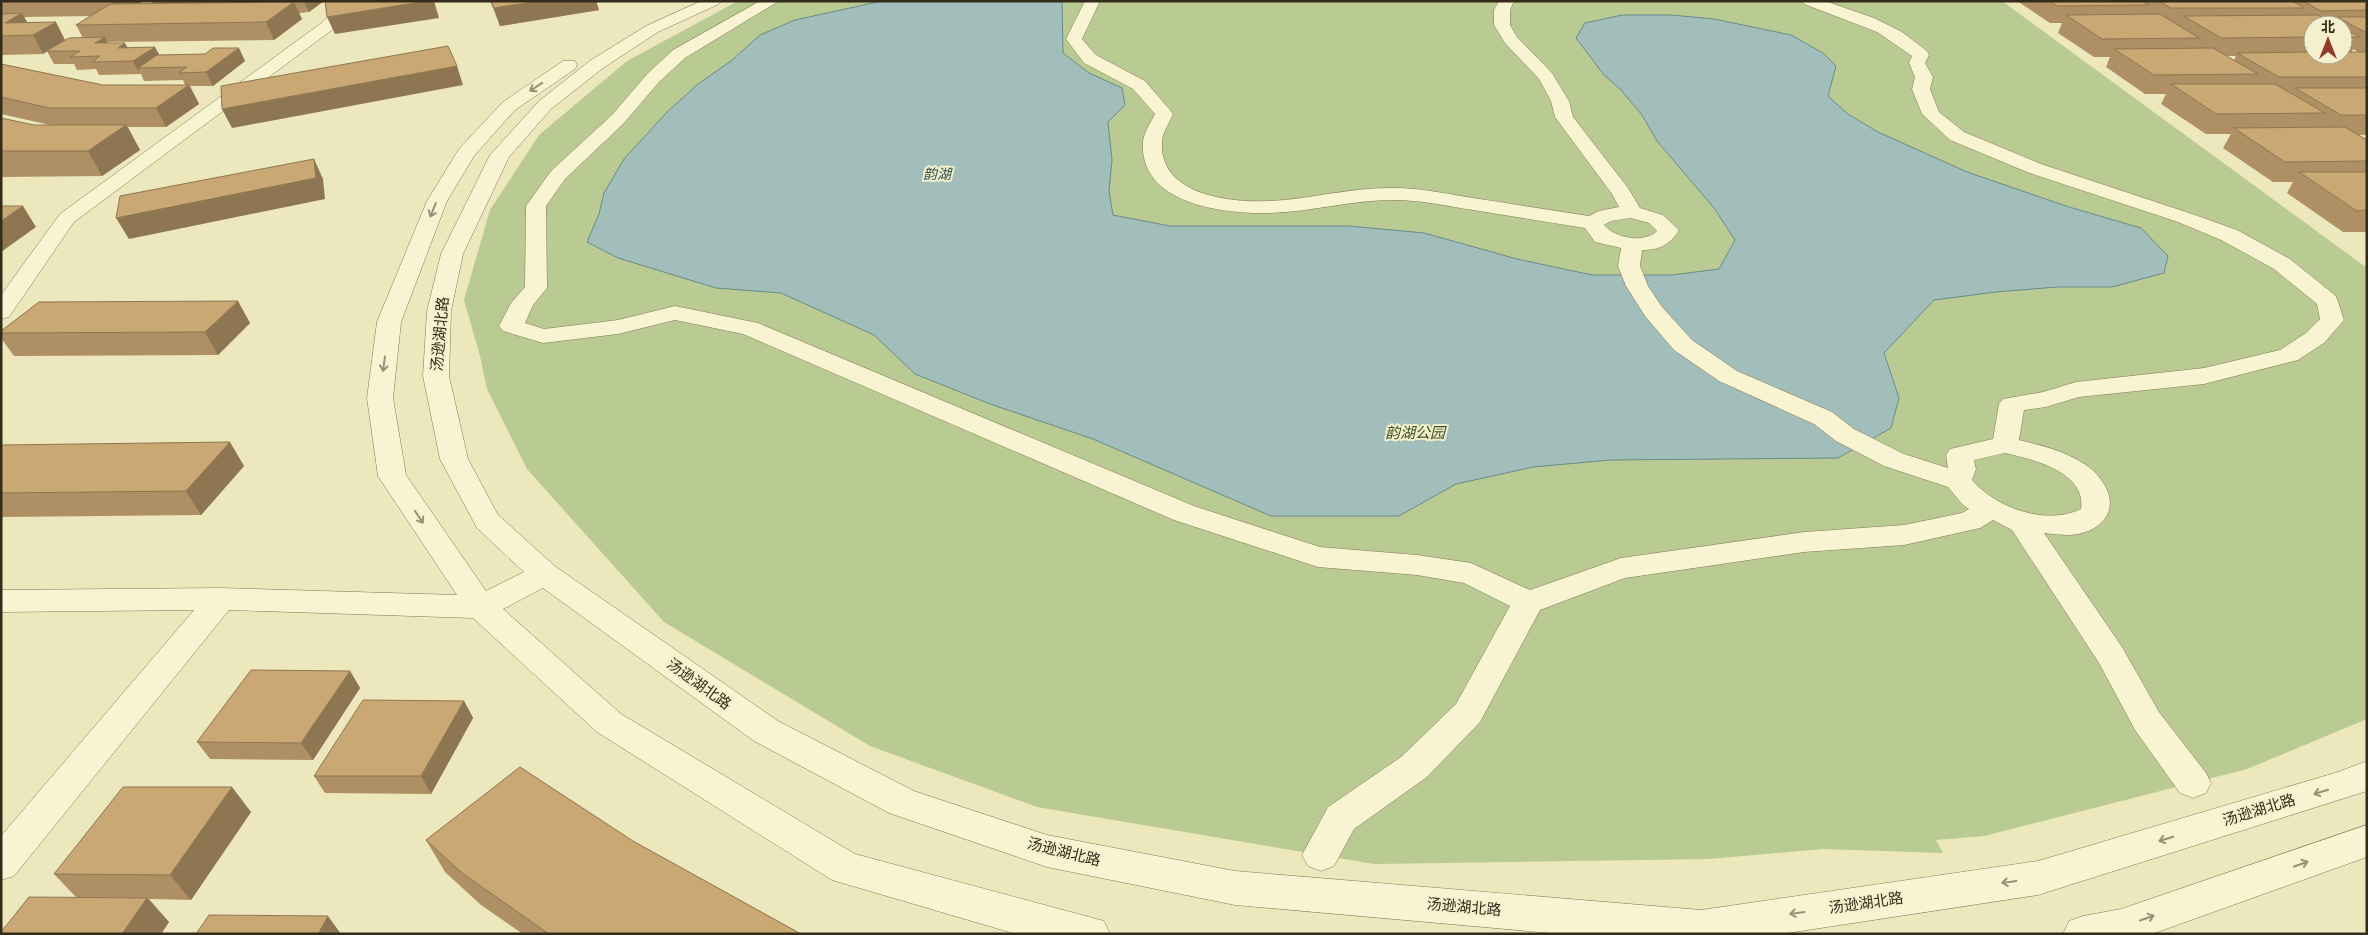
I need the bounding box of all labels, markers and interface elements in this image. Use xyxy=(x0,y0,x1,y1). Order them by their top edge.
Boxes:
north arrow xyxy=(2303,15,2353,65)
text: 北 xyxy=(2321,17,2335,37)
one-way arrow xyxy=(529,82,543,92)
water label: 韵湖 xyxy=(923,164,953,184)
one-way arrow xyxy=(428,202,438,217)
street label: 汤逊湖北路 xyxy=(426,296,453,372)
one-way arrow xyxy=(379,355,389,371)
park label: 韵湖公园 xyxy=(1385,422,1447,443)
one-way arrow xyxy=(414,509,424,523)
street label: 汤逊湖北路 xyxy=(663,653,736,714)
one-way arrow xyxy=(2313,787,2329,797)
street label: 汤逊湖北路 xyxy=(2220,789,2298,831)
street label: 汤逊湖北路 xyxy=(1025,832,1103,871)
one-way arrow xyxy=(2158,834,2174,844)
one-way arrow xyxy=(2292,859,2308,868)
one-way arrow xyxy=(2002,877,2018,887)
street label: 汤逊湖北路 xyxy=(1827,887,1905,918)
street label: 汤逊湖北路 xyxy=(1426,893,1502,920)
one-way arrow xyxy=(1789,909,1805,919)
one-way arrow xyxy=(2139,913,2155,922)

